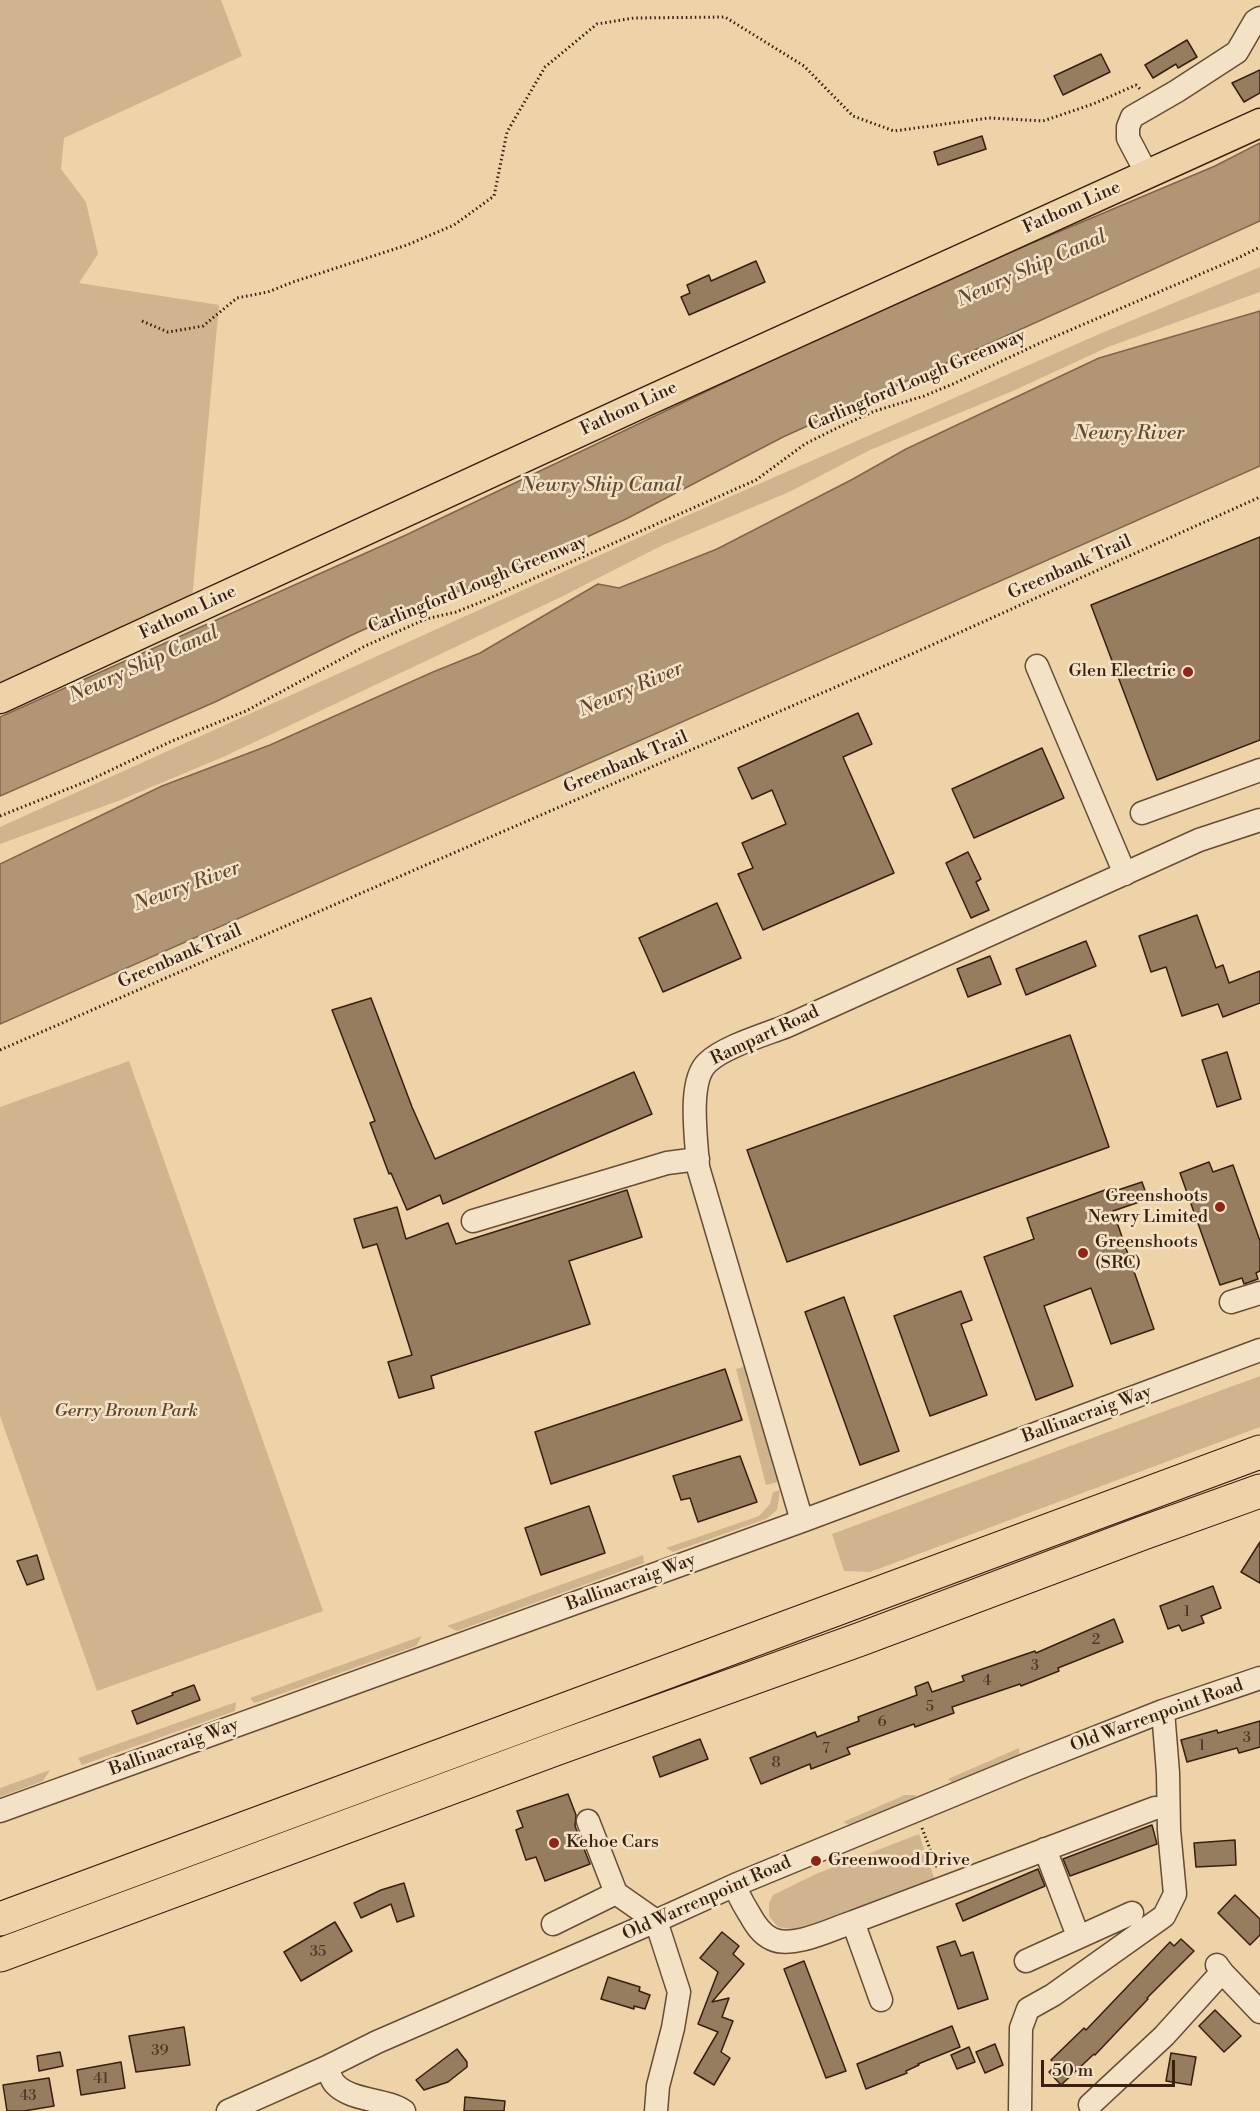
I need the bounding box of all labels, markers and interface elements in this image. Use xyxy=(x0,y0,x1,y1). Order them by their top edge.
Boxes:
street label: Fathom Line xyxy=(1020,177,1124,239)
water label: Newry Ship Canal xyxy=(953,225,1111,313)
street label: Carlingford Lough Greenway xyxy=(805,325,1029,437)
street label: Fathom Line xyxy=(577,377,681,441)
water label: Newry River xyxy=(1073,422,1185,446)
water label: Newry Ship Canal xyxy=(520,474,682,498)
street label: Carlingford Lough Greenway xyxy=(365,531,591,639)
street label: Greenbank Trail xyxy=(1005,531,1135,605)
street label: Fathom Line xyxy=(136,581,240,645)
water label: Newry Ship Canal xyxy=(65,621,223,709)
water label: Newry River xyxy=(575,657,687,723)
place label: Glen Electric xyxy=(1068,661,1176,683)
marker: Glen Electric xyxy=(1181,665,1195,679)
street label: Greenbank Trail xyxy=(561,727,691,799)
water label: Newry River xyxy=(131,857,243,917)
street label: Greenbank Trail xyxy=(115,920,245,994)
street label: Rampart Road xyxy=(707,1001,823,1071)
place label: Greenshoots Newry Limited xyxy=(1088,1186,1208,1228)
marker: Greenshoots Newry Limited xyxy=(1213,1200,1227,1214)
place label: Greenshoots (SRC) xyxy=(1095,1232,1198,1274)
marker: Greenshoots (SRC) xyxy=(1076,1246,1090,1260)
street label: Ballinacraig Way xyxy=(1019,1382,1155,1448)
park label: Gerry Brown Park xyxy=(54,1401,198,1423)
street label: Ballinacraig Way xyxy=(563,1550,699,1616)
house number: 1 xyxy=(1184,1603,1190,1621)
house number: 2 xyxy=(1092,1631,1100,1649)
house number: 3 xyxy=(1031,1657,1039,1675)
house number: 4 xyxy=(983,1672,991,1690)
street label: Old Warrenpoint Road xyxy=(1068,1675,1246,1757)
house number: 5 xyxy=(926,1698,934,1716)
house number: 6 xyxy=(877,1713,887,1731)
street label: Ballinacraig Way xyxy=(106,1715,242,1781)
house number: 3 xyxy=(1243,1729,1251,1747)
house number: 1 xyxy=(1199,1737,1205,1755)
house number: 7 xyxy=(822,1740,830,1758)
house number: 8 xyxy=(771,1754,781,1772)
place label: Kehoe Cars xyxy=(566,1832,659,1854)
marker: Kehoe Cars xyxy=(547,1836,561,1850)
place label: Greenwood Drive xyxy=(828,1850,970,1872)
street label: Old Warrenpoint Road xyxy=(619,1852,795,1946)
marker: Greenwood Drive xyxy=(809,1854,823,1868)
house number: 35 xyxy=(310,1943,326,1961)
house number: 39 xyxy=(151,2042,169,2060)
scale bar xyxy=(1044,2048,1178,2086)
text: 50 m xyxy=(1052,2059,1093,2082)
house number: 41 xyxy=(93,2070,109,2088)
house number: 43 xyxy=(19,2087,37,2105)

